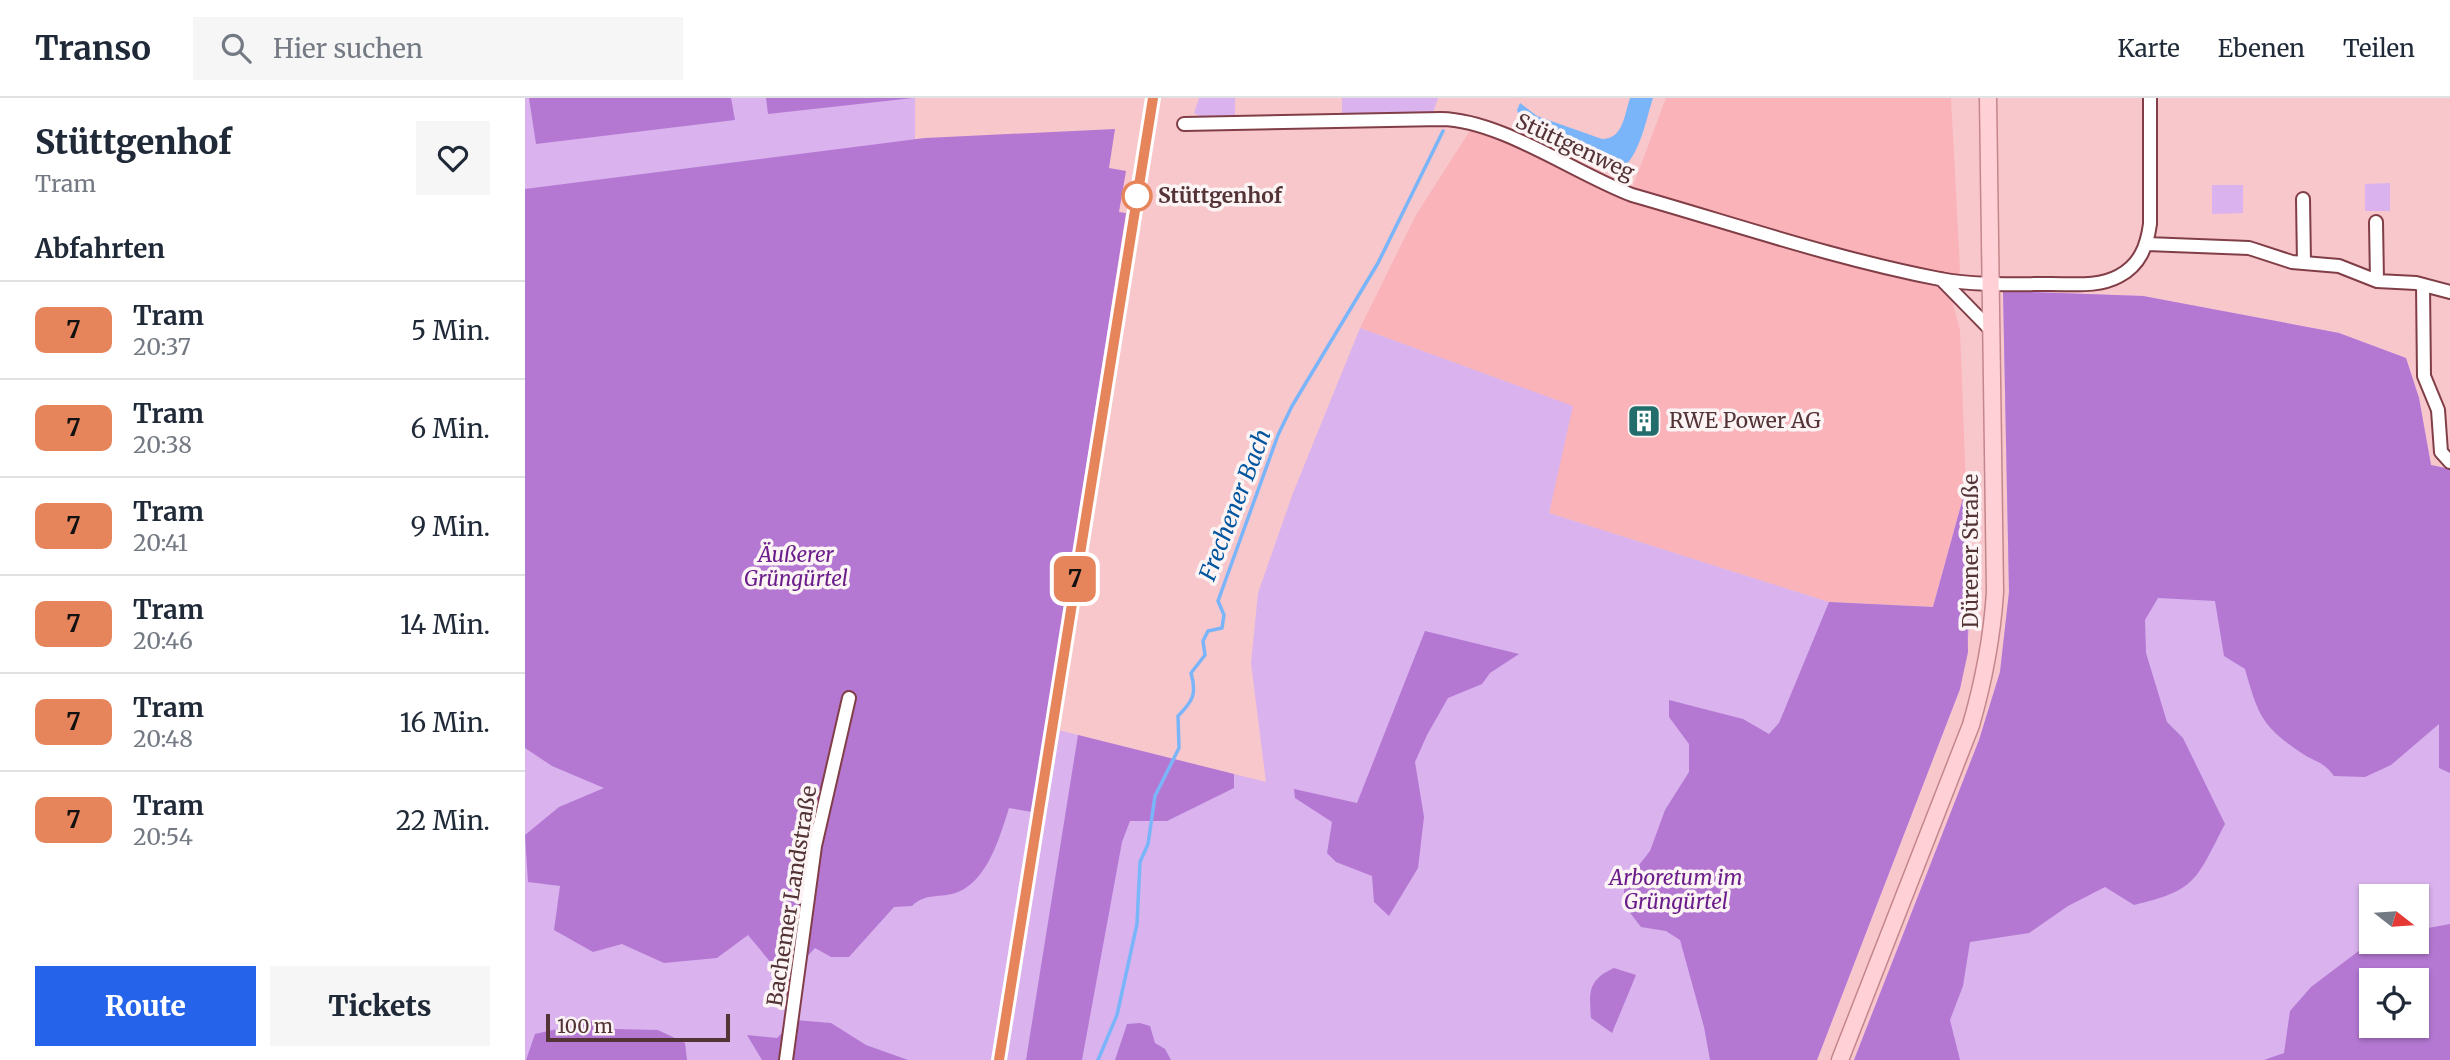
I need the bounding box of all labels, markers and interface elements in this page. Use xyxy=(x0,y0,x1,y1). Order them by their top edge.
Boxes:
search box xyxy=(193,17,683,80)
text: Transo xyxy=(35,28,151,69)
icon: search xyxy=(217,29,255,67)
text: Hier suchen xyxy=(273,32,423,65)
text: Karte xyxy=(2117,33,2180,64)
text: Ebenen xyxy=(2218,33,2305,64)
text: Teilen xyxy=(2343,33,2415,64)
street label: Stüttgenweg xyxy=(1512,107,1639,186)
button: heart xyxy=(416,121,490,195)
text: Stüttgenhof xyxy=(35,122,232,163)
text: Tram xyxy=(35,169,96,198)
marker: Stüttgenhof xyxy=(1122,181,1152,211)
place label: Stüttgenhof xyxy=(1158,182,1284,209)
text: Abfahrten xyxy=(35,232,165,265)
text: Tram xyxy=(133,299,204,332)
text: 7 xyxy=(66,314,81,345)
text: 5 Min. xyxy=(411,314,490,347)
text: 20:37 xyxy=(133,332,191,361)
text: Tram xyxy=(133,397,204,430)
building icon: RWE Power AG xyxy=(1625,402,1663,440)
place label: RWE Power AG xyxy=(1669,407,1821,434)
text: 7 xyxy=(66,412,81,443)
text: 6 Min. xyxy=(411,412,490,445)
water label: Frechener Bach xyxy=(1192,425,1277,586)
text: 20:38 xyxy=(133,430,192,459)
street label: Dürener Straße xyxy=(1957,474,1984,628)
text: Tram xyxy=(133,495,204,528)
text: 7 xyxy=(66,510,81,541)
text: 9 Min. xyxy=(410,510,490,543)
text: 20:41 xyxy=(133,528,188,557)
park label: Äußerer Grüngürtel xyxy=(744,541,848,592)
line badge: 7 xyxy=(1052,556,1098,602)
text: 7 xyxy=(1068,563,1082,594)
text: Tram xyxy=(133,593,204,626)
text: 7 xyxy=(66,608,81,639)
text: 14 Min. xyxy=(400,608,490,641)
text: 20:46 xyxy=(133,626,193,655)
text: Tram xyxy=(133,691,204,724)
text: 7 xyxy=(66,706,81,737)
text: 16 Min. xyxy=(400,706,490,739)
text: 20:48 xyxy=(133,724,193,753)
street label: Bachemer Landstraße xyxy=(761,784,822,1008)
text: Tram xyxy=(133,789,204,822)
text: 7 xyxy=(66,804,81,835)
text: 22 Min. xyxy=(396,804,490,837)
text: 20:54 xyxy=(133,822,193,851)
park label: Arboretum im Grüngürtel xyxy=(1607,864,1743,915)
north arrow xyxy=(2359,884,2429,954)
map controls xyxy=(2359,884,2429,1038)
button: Route xyxy=(35,966,256,1046)
button: Tickets xyxy=(270,966,490,1046)
button: locate xyxy=(2359,968,2429,1038)
scale bar xyxy=(546,1011,730,1043)
text: 100 m xyxy=(557,1014,613,1038)

